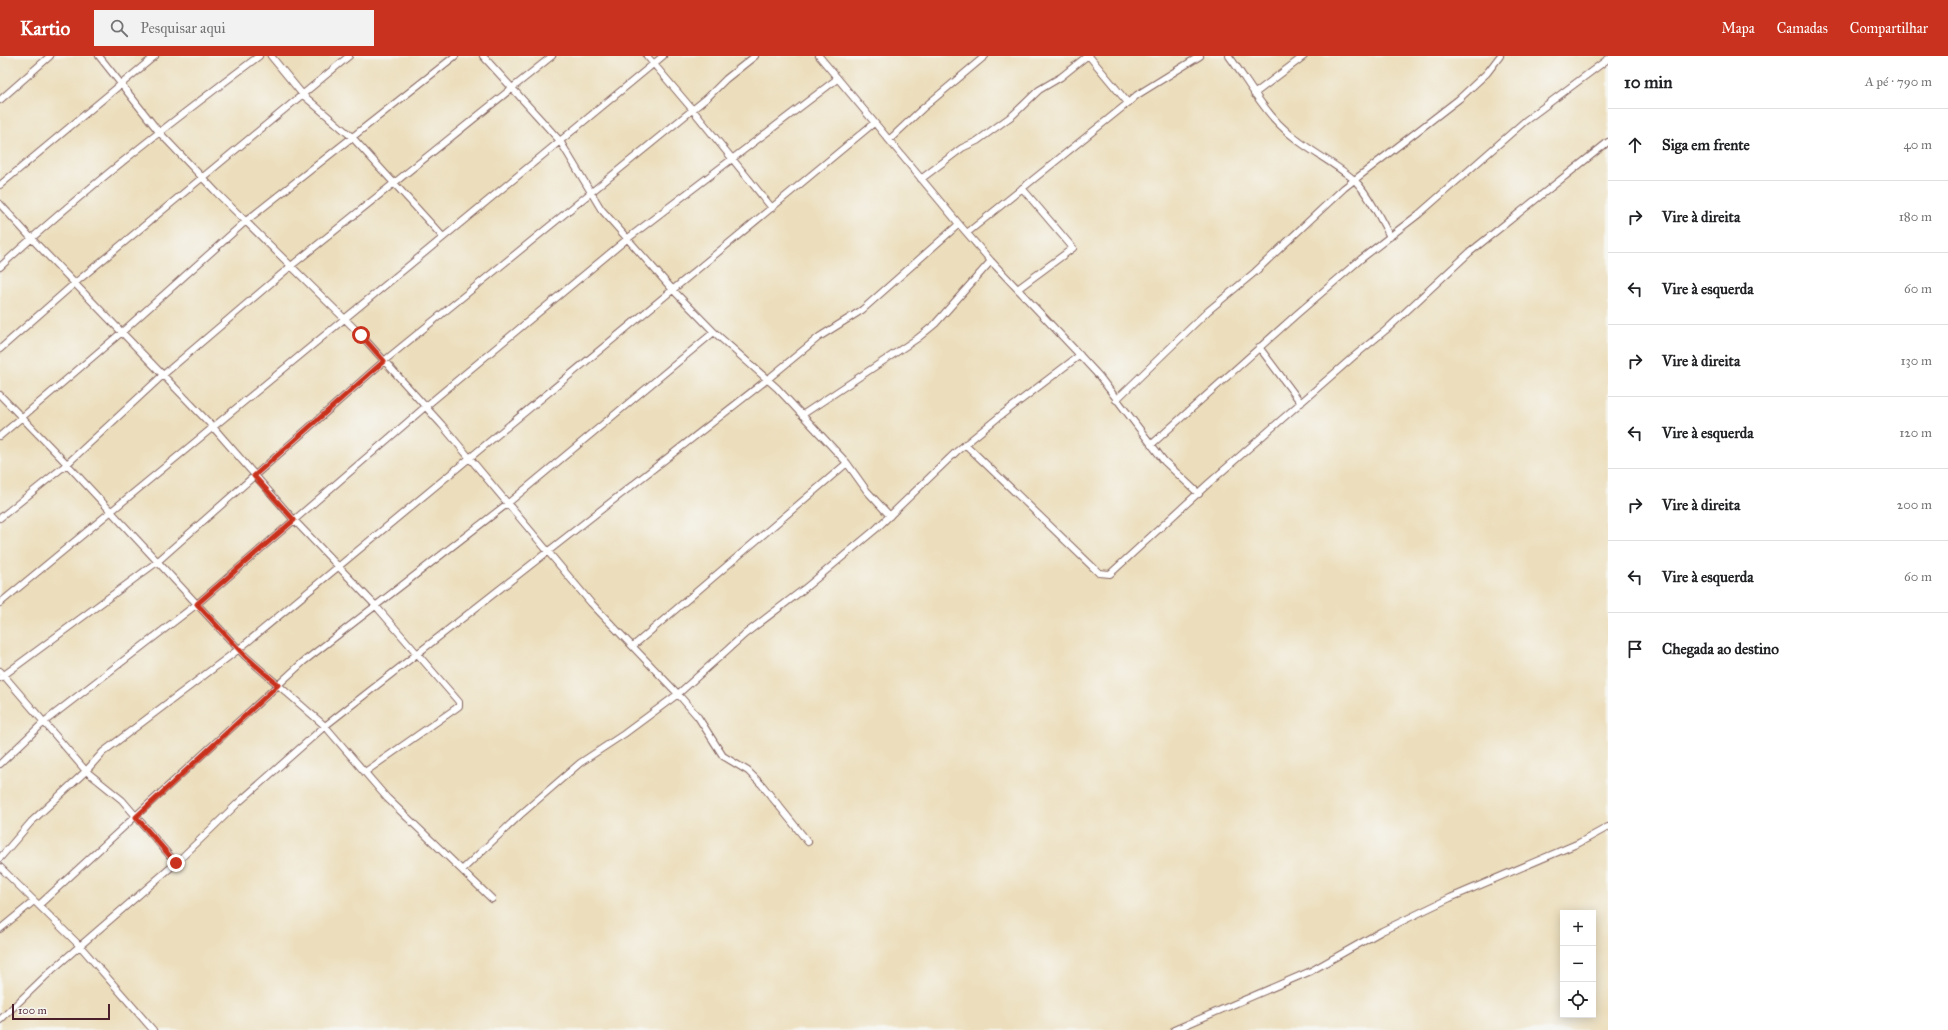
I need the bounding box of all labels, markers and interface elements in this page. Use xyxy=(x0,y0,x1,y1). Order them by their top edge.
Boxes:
search box xyxy=(94,10,374,46)
text: Kartio xyxy=(20,17,70,40)
icon: search xyxy=(108,17,130,39)
text: Pesquisar aqui xyxy=(140,19,226,37)
text: Mapa xyxy=(1721,20,1755,37)
text: Camadas xyxy=(1777,20,1828,37)
text: Compartilhar xyxy=(1850,20,1928,37)
text: 10 min xyxy=(1624,72,1672,93)
text: A pé · 790 m xyxy=(1865,74,1932,90)
icon: ahead xyxy=(1624,134,1646,156)
text: Siga em frente xyxy=(1662,136,1750,154)
text: 40 m xyxy=(1903,137,1932,153)
icon: right xyxy=(1624,206,1646,228)
text: Vire à direita xyxy=(1662,208,1740,226)
text: 180 m xyxy=(1899,209,1932,225)
icon: left xyxy=(1624,278,1646,300)
text: Vire à esquerda xyxy=(1662,280,1754,298)
text: 60 m xyxy=(1904,281,1932,297)
route start xyxy=(352,326,370,344)
icon: right xyxy=(1624,350,1646,372)
text: Vire à direita xyxy=(1662,352,1740,370)
text: 130 m xyxy=(1900,353,1932,369)
icon: left xyxy=(1624,422,1646,444)
text: Vire à esquerda xyxy=(1662,424,1754,442)
text: 120 m xyxy=(1899,425,1932,441)
icon: right xyxy=(1624,494,1646,516)
text: Vire à direita xyxy=(1662,496,1740,514)
text: 200 m xyxy=(1897,497,1932,513)
icon: left xyxy=(1624,566,1646,588)
text: Vire à esquerda xyxy=(1662,568,1754,586)
text: 60 m xyxy=(1904,569,1932,585)
icon: arrive xyxy=(1624,638,1646,660)
text: Chegada ao destino xyxy=(1662,640,1779,658)
route end xyxy=(167,854,185,872)
map controls xyxy=(1560,910,1596,1018)
button: + xyxy=(1560,910,1596,946)
button: − xyxy=(1560,946,1596,982)
button: locate xyxy=(1560,982,1596,1018)
scale bar xyxy=(12,1002,110,1021)
text: 100 m xyxy=(18,1004,47,1017)

